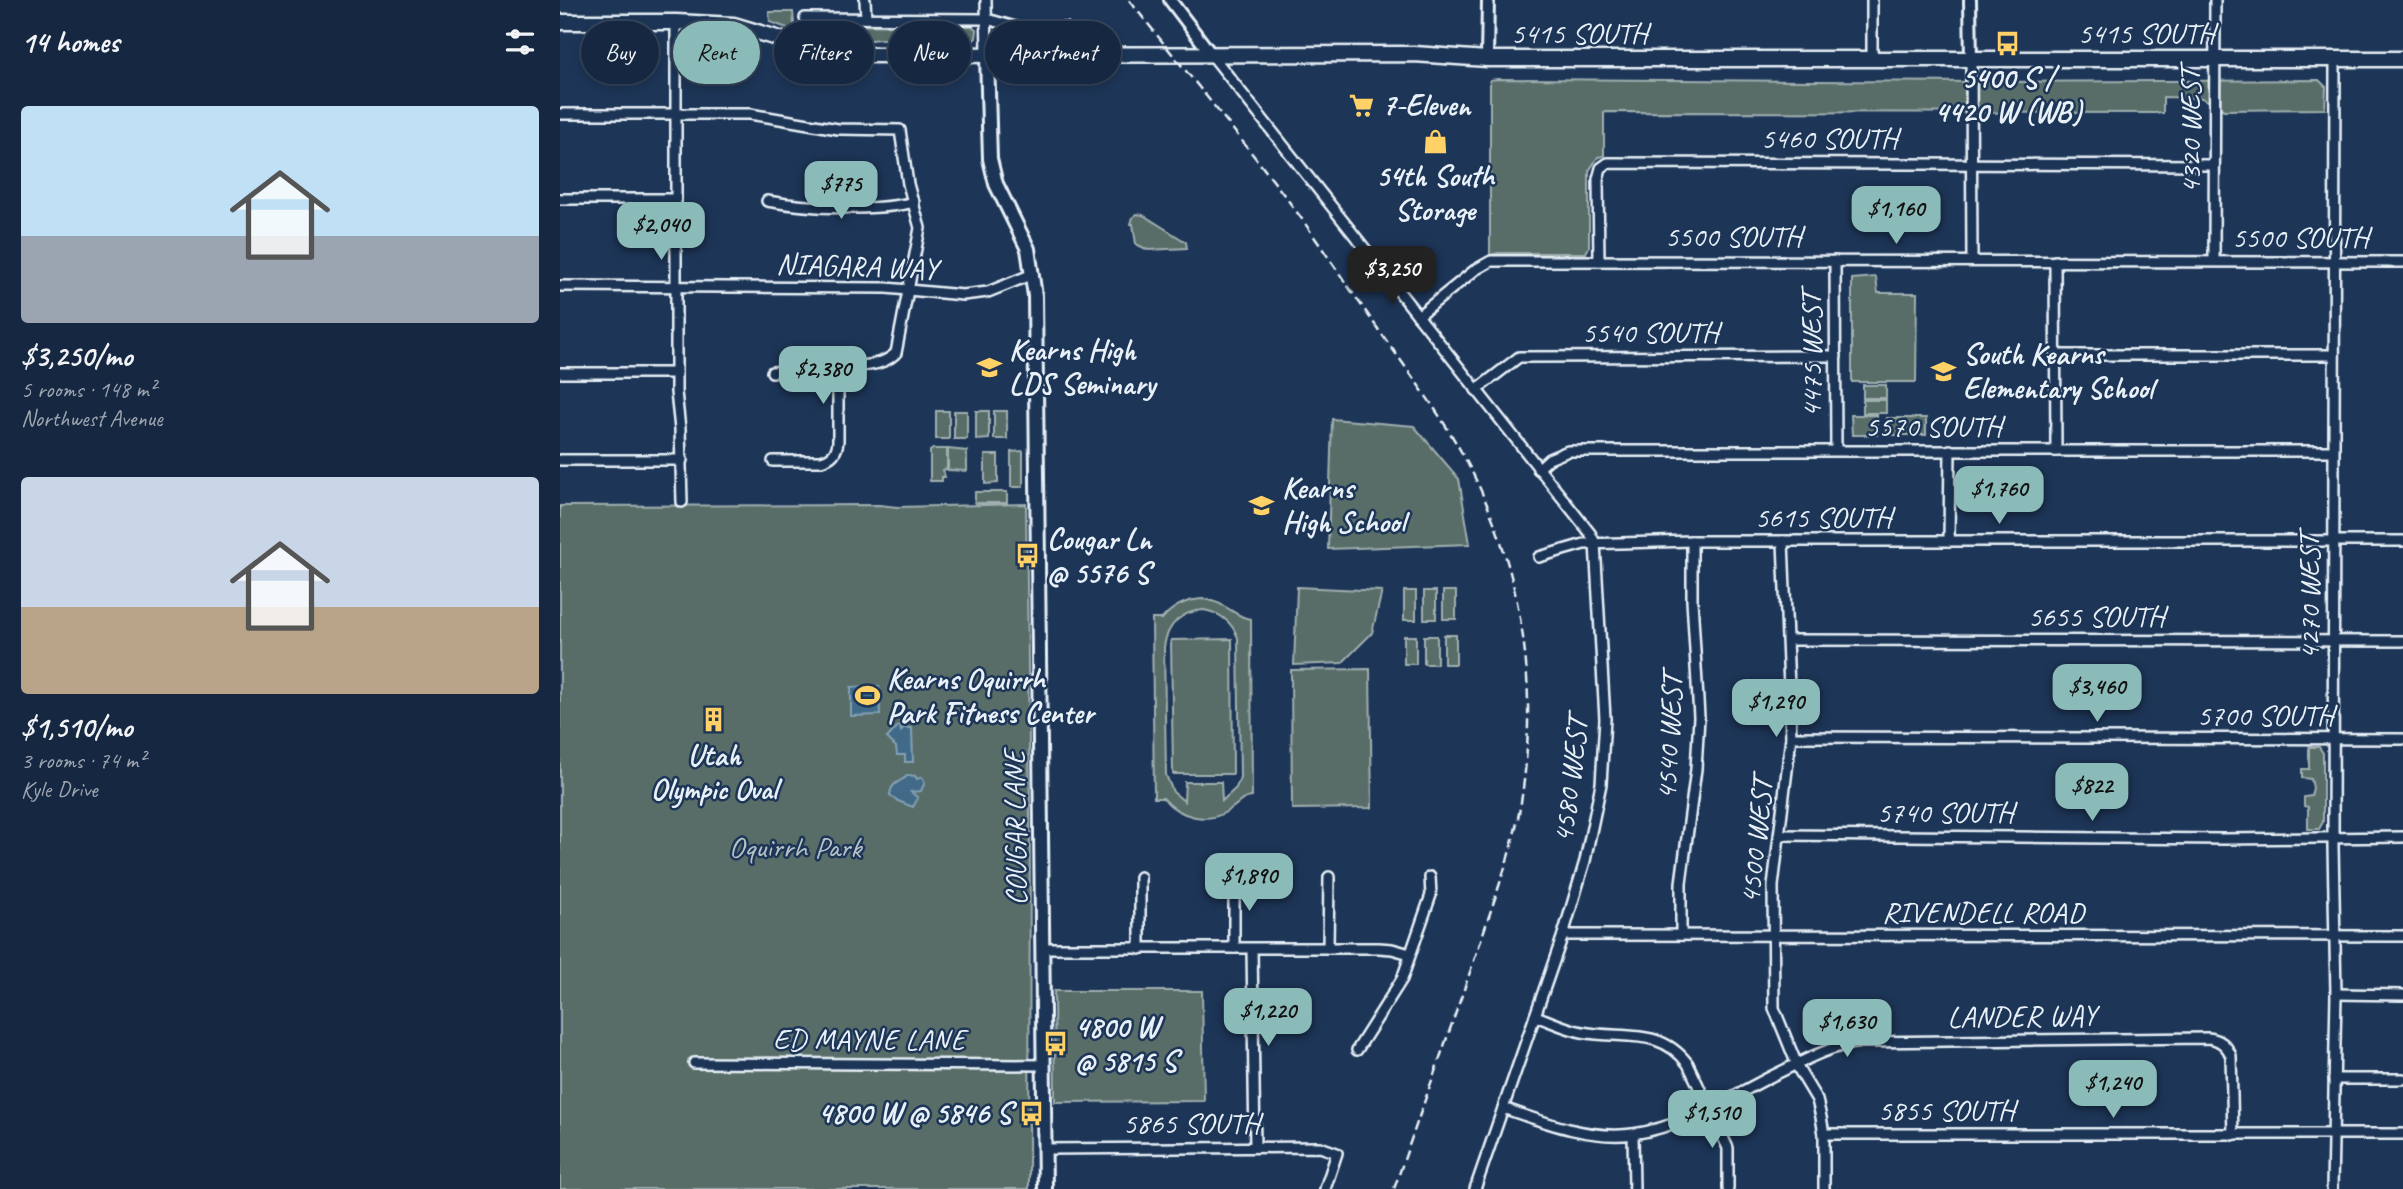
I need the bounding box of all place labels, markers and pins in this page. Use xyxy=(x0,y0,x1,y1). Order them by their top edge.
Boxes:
bus stop icon: 5400 S / 4420 W (WB) xyxy=(1994,29,2022,57)
place label: 5400 S / 4420 W (WB) xyxy=(1934,59,2084,131)
place label: 7-Eleven xyxy=(1382,86,1472,124)
supermarket icon: 7-Eleven xyxy=(1348,91,1376,119)
shop icon: 54th South Storage xyxy=(1421,127,1449,155)
place label: 54th South Storage xyxy=(1376,157,1496,229)
pin: $775 xyxy=(800,162,882,221)
pin: $1,160 xyxy=(1839,187,1953,246)
pin: $2,040 xyxy=(604,202,718,262)
pin: $3,250 xyxy=(1335,246,1449,306)
place label: Kearns High LDS Seminary xyxy=(1009,331,1158,403)
place label: South Kearns Elementary School xyxy=(1963,335,2159,407)
pin: $2,380 xyxy=(766,346,880,406)
school or university icon: Kearns High LDS Seminary xyxy=(975,353,1003,381)
school or university icon: South Kearns Elementary School xyxy=(1929,357,1957,385)
pin: $1,760 xyxy=(1942,466,2056,526)
place label: Kearns High School xyxy=(1282,469,1411,541)
school or university icon: Kearns High School xyxy=(1248,491,1276,519)
place label: Cougar Ln @ 5576 S xyxy=(1047,520,1156,592)
bus stop icon: Cougar Ln @ 5576 S xyxy=(1013,542,1041,570)
place label: Kearns Oquirrh Park Fitness Center xyxy=(887,660,1097,732)
pin: $3,460 xyxy=(2040,664,2154,724)
pin: $1,290 xyxy=(1719,680,1833,739)
sports icon: Kearns Oquirrh Park Fitness Center xyxy=(853,682,881,710)
building icon: Utah Olympic Oval xyxy=(700,706,728,734)
place label: Utah Olympic Oval xyxy=(651,736,783,809)
pin: $822 xyxy=(2051,764,2133,823)
pin: $1,890 xyxy=(1192,853,1306,913)
pin: $1,220 xyxy=(1211,988,1325,1048)
pin: $1,630 xyxy=(1790,1000,1904,1059)
place label: 4800 W @ 5815 S xyxy=(1075,1008,1184,1080)
bus stop icon: 4800 W @ 5815 S xyxy=(1041,1030,1069,1058)
pin: $1,240 xyxy=(2056,1060,2170,1120)
pin: $1,510 xyxy=(1655,1090,1769,1150)
place label: 4800 W @ 5846 S xyxy=(818,1094,1018,1132)
bus stop icon: 4800 W @ 5846 S xyxy=(1017,1099,1045,1127)

